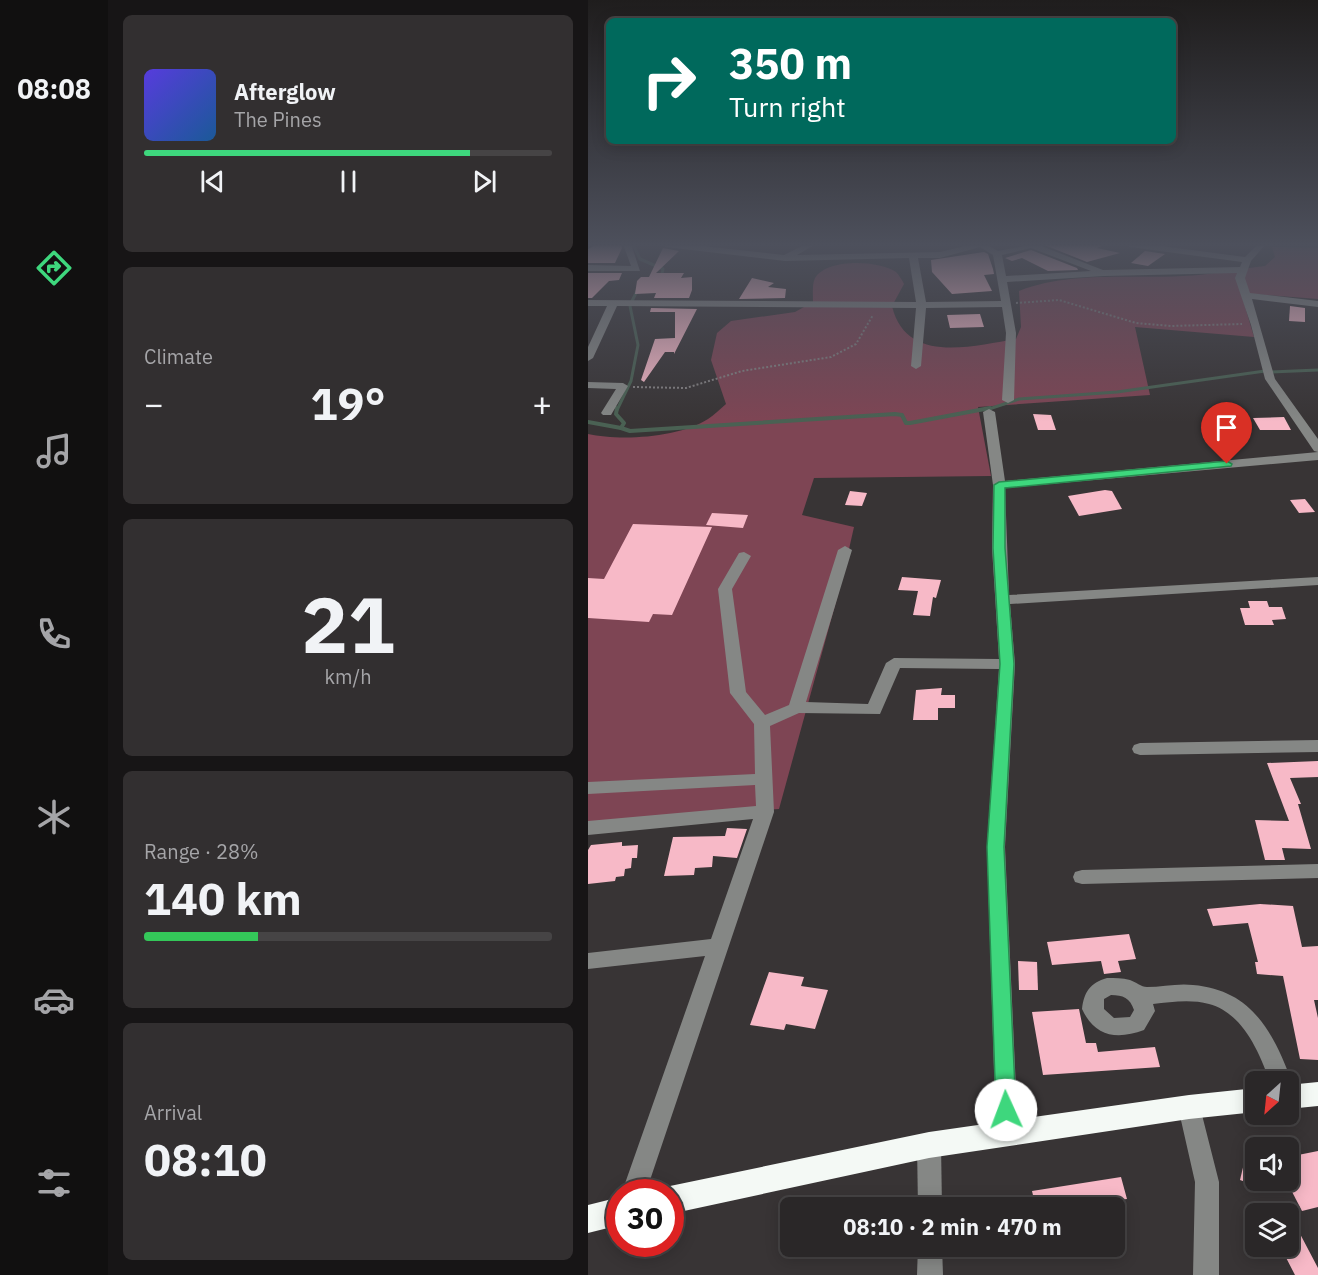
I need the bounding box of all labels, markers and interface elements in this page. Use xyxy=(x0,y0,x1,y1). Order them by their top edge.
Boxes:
text: 350 m xyxy=(729,36,852,91)
icon: right xyxy=(630,42,708,120)
text: 08:08 xyxy=(17,71,91,106)
text: Afterglow xyxy=(234,77,336,106)
text: Turn right xyxy=(729,89,846,124)
text: The Pines xyxy=(234,106,322,133)
icon: previous xyxy=(196,165,229,198)
icon: pause xyxy=(332,165,365,198)
icon: next xyxy=(468,165,501,198)
icon: directions xyxy=(33,247,75,289)
text: Climate xyxy=(144,343,213,370)
text: 19° xyxy=(310,374,386,432)
text: − xyxy=(144,382,164,425)
text: + xyxy=(532,382,552,425)
pin xyxy=(1201,402,1252,464)
icon: arrive xyxy=(1210,411,1243,444)
icon: music xyxy=(33,430,75,472)
text: 21 xyxy=(301,573,395,674)
icon: phone xyxy=(33,613,75,655)
text: km/h xyxy=(324,663,372,690)
icon: climate xyxy=(33,796,75,838)
text: Range · 28% xyxy=(144,838,259,865)
text: 140 km xyxy=(144,869,302,927)
icon: car xyxy=(33,979,75,1021)
north arrow xyxy=(1245,1071,1299,1125)
map controls xyxy=(1245,1071,1299,1257)
position arrow xyxy=(974,1078,1038,1142)
text: Arrival xyxy=(144,1099,202,1126)
text: 08:10 xyxy=(144,1130,267,1188)
button: sound xyxy=(1245,1137,1299,1191)
icon: filters xyxy=(33,1162,75,1204)
speed limit sign: 30 xyxy=(606,1179,684,1257)
button: layers xyxy=(1245,1203,1299,1257)
text: 08:10 · 2 min · 470 m xyxy=(843,1212,1062,1241)

